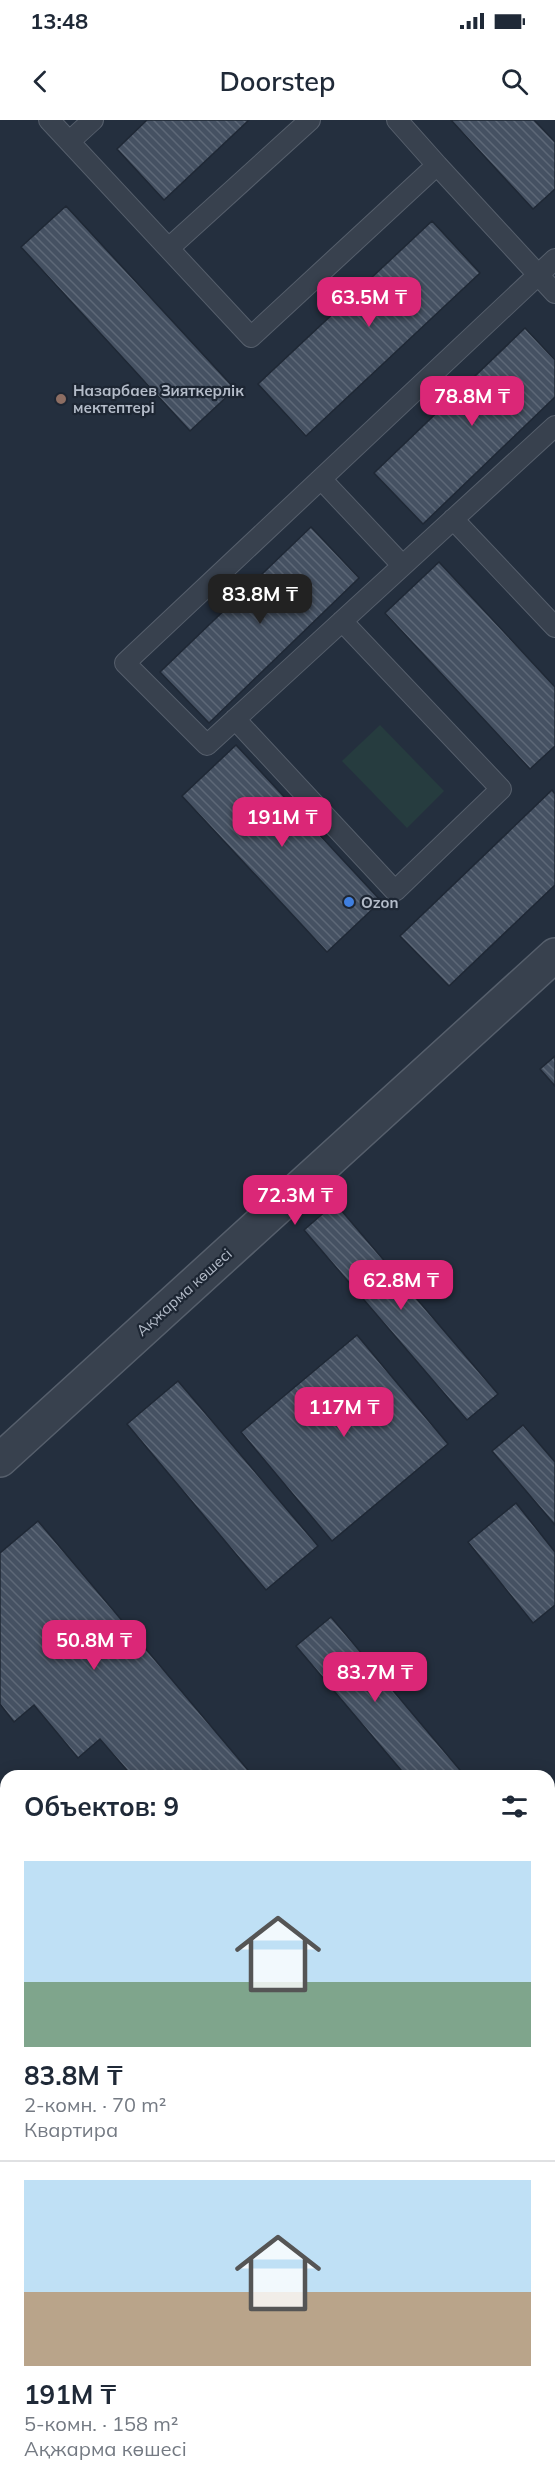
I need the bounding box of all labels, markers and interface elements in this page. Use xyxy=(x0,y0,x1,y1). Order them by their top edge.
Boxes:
text: 13:48 xyxy=(30,7,88,35)
text: Doorstep xyxy=(220,64,335,98)
icon: back xyxy=(24,65,57,98)
icon: search xyxy=(498,65,531,98)
pin: 63.5M ₸ xyxy=(314,277,424,328)
text: 63.5M ₸ xyxy=(331,284,407,309)
pin: 78.8M ₸ xyxy=(417,376,527,427)
place label: Назарбаев Зияткерлік мектептері xyxy=(73,381,244,417)
text: 78.8M ₸ xyxy=(434,383,510,408)
marker: Назарбаев Зияткерлік мектептері xyxy=(54,392,68,406)
pin: 83.8M ₸ xyxy=(205,574,315,625)
text: 83.8M ₸ xyxy=(222,581,298,606)
pin: 191M ₸ xyxy=(233,797,331,848)
text: 191M ₸ xyxy=(247,804,317,829)
place label: Ozon xyxy=(361,893,398,912)
marker: Ozon xyxy=(342,895,356,909)
pin: 72.3M ₸ xyxy=(240,1175,350,1226)
text: 72.3M ₸ xyxy=(257,1182,333,1207)
street label: Ақжарма көшесі xyxy=(132,1244,236,1340)
pin: 62.8M ₸ xyxy=(346,1260,456,1311)
text: 62.8M ₸ xyxy=(363,1267,439,1292)
pin: 117M ₸ xyxy=(295,1387,393,1438)
text: 117M ₸ xyxy=(309,1394,379,1419)
pin: 50.8M ₸ xyxy=(39,1620,149,1671)
text: 50.8M ₸ xyxy=(56,1627,132,1652)
pin: 83.7M ₸ xyxy=(320,1652,430,1703)
text: 83.7M ₸ xyxy=(337,1659,413,1684)
text: Объектов: 9 xyxy=(24,1790,179,1823)
icon: filters xyxy=(498,1790,531,1823)
icon: home xyxy=(224,1900,332,2008)
text: 83.8M ₸ xyxy=(24,2059,123,2092)
text: 2-комн. · 70 m² xyxy=(24,2092,166,2117)
text: Квартира xyxy=(24,2117,118,2142)
icon: home xyxy=(224,2219,332,2327)
text: 191M ₸ xyxy=(24,2378,116,2411)
text: 5-комн. · 158 m² xyxy=(24,2411,178,2436)
text: Ақжарма көшесі xyxy=(24,2436,187,2461)

